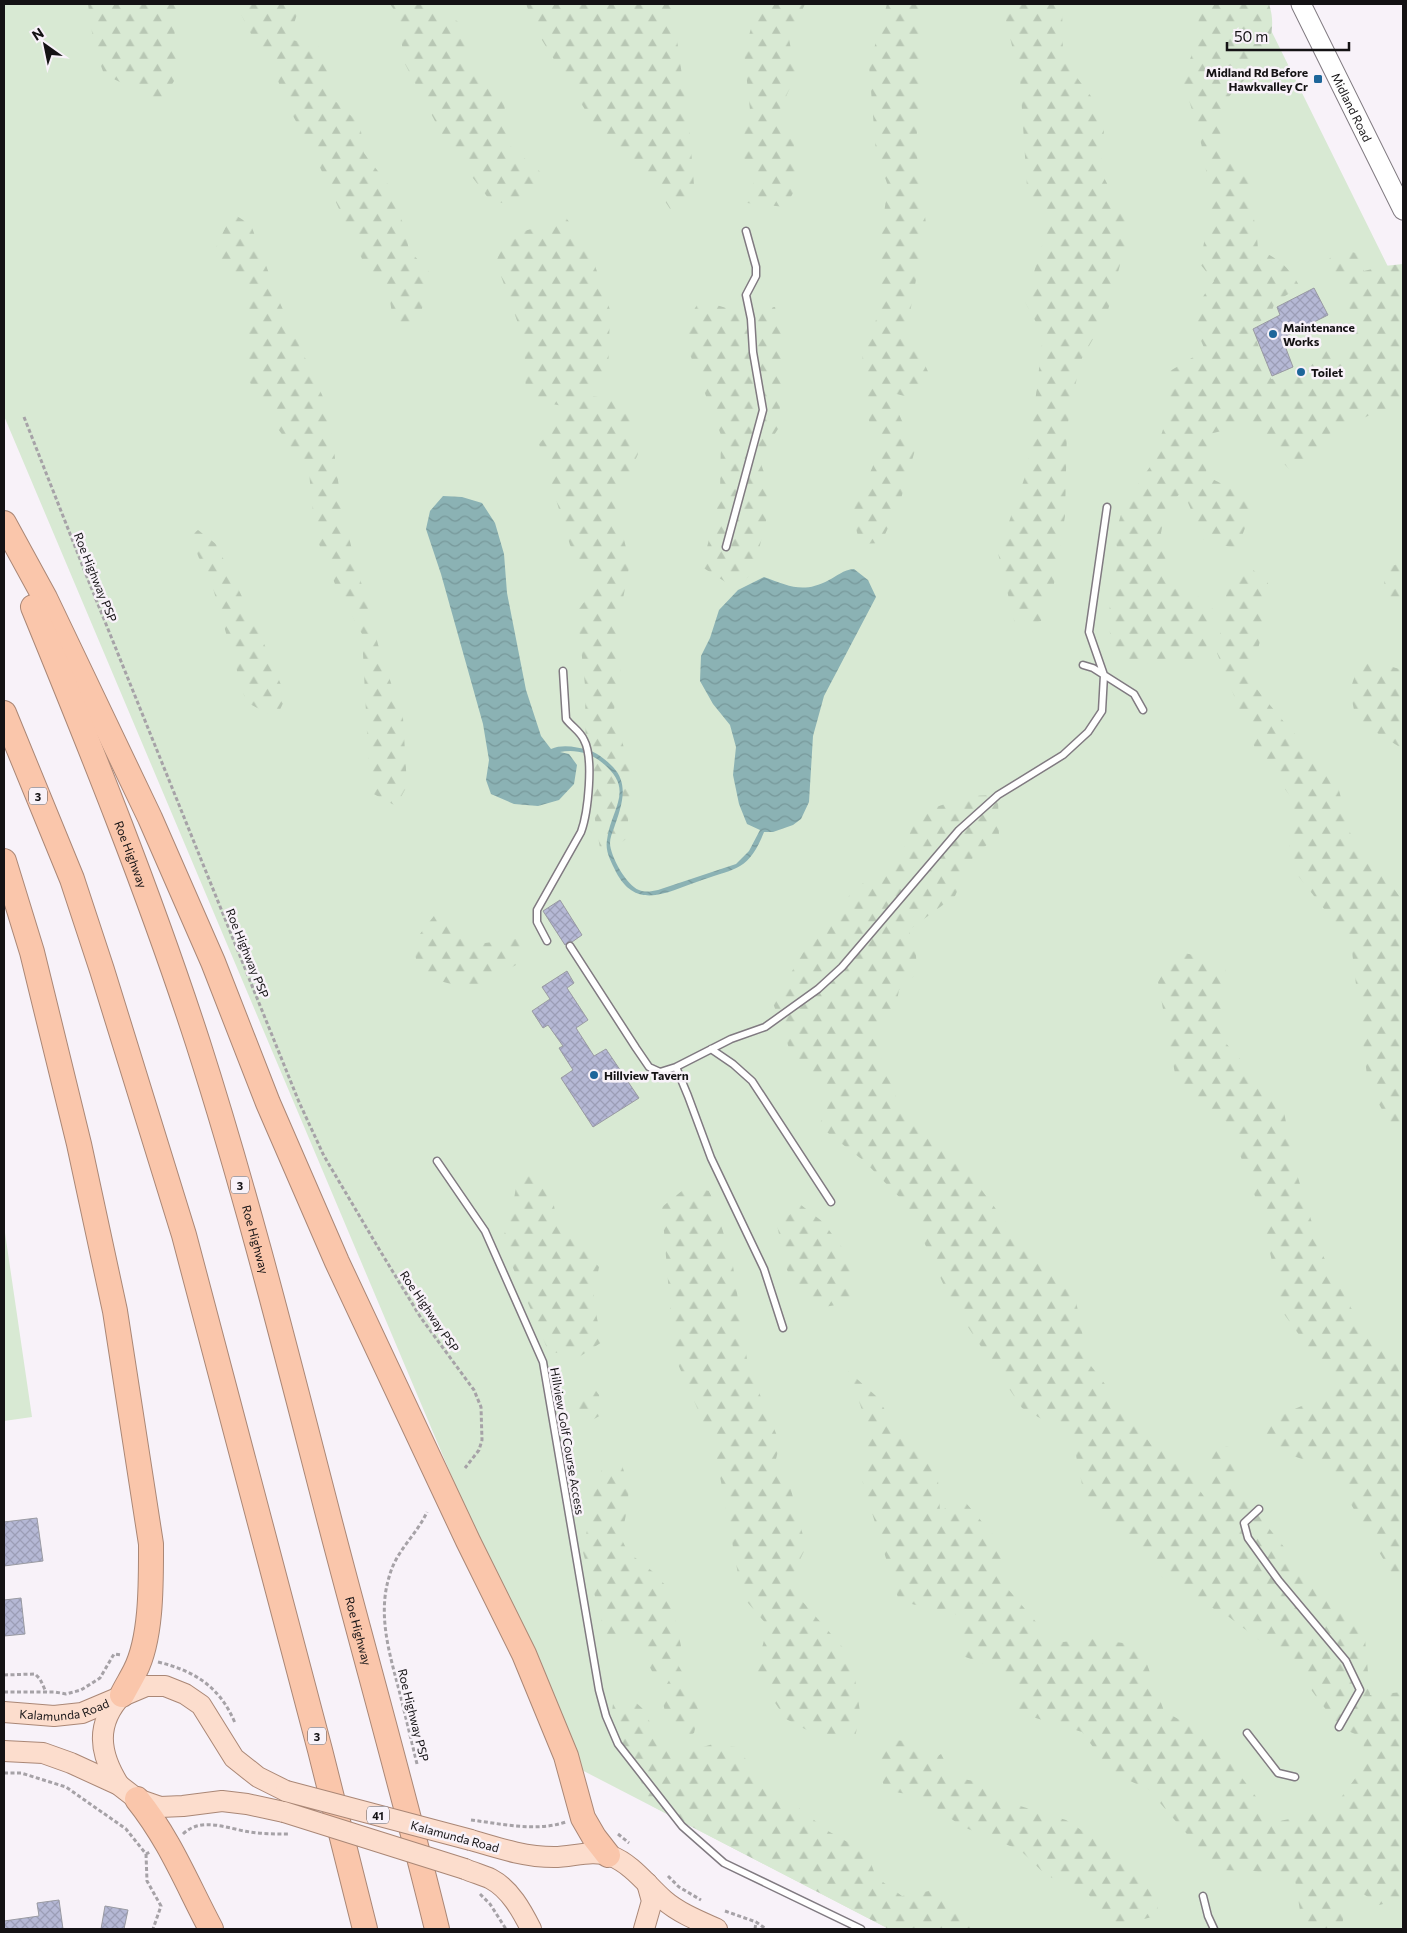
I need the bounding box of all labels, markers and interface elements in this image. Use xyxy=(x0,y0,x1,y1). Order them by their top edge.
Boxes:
north arrow xyxy=(20,20,70,70)
scale bar xyxy=(1227,20,1350,52)
text: N xyxy=(29,24,47,44)
text: 50 m xyxy=(1234,27,1268,45)
place label: Midland Rd Before Hawkvalley Cr xyxy=(1206,65,1308,93)
street label: Midland Road xyxy=(1329,70,1375,144)
marker: Midland Rd Before Hawkvalley Cr xyxy=(1312,73,1324,85)
place label: Maintenance Works xyxy=(1283,320,1355,348)
marker: Maintenance Works xyxy=(1267,328,1279,340)
place label: Toilet xyxy=(1311,365,1343,379)
marker: Toilet xyxy=(1295,366,1307,378)
street label: Roe Highway PSP xyxy=(72,530,120,624)
road number: 3 xyxy=(29,788,47,804)
street label: Roe Highway xyxy=(112,819,150,890)
street label: Roe Highway PSP xyxy=(224,906,272,1000)
place label: Hillview Tavern xyxy=(604,1068,689,1082)
marker: Hillview Tavern xyxy=(588,1069,600,1081)
road number: 3 xyxy=(231,1176,249,1194)
street label: Roe Highway xyxy=(240,1203,272,1275)
street label: Roe Highway PSP xyxy=(398,1268,463,1355)
street label: Hillview Golf Course Access xyxy=(548,1366,588,1516)
street label: Roe Highway xyxy=(343,1595,375,1667)
street label: Roe Highway PSP xyxy=(396,1667,432,1763)
street label: Kalamunda Road xyxy=(19,1696,111,1723)
road number: 3 xyxy=(308,1728,326,1744)
road number: 41 xyxy=(367,1806,389,1824)
street label: Kalamunda Road xyxy=(409,1817,501,1855)

